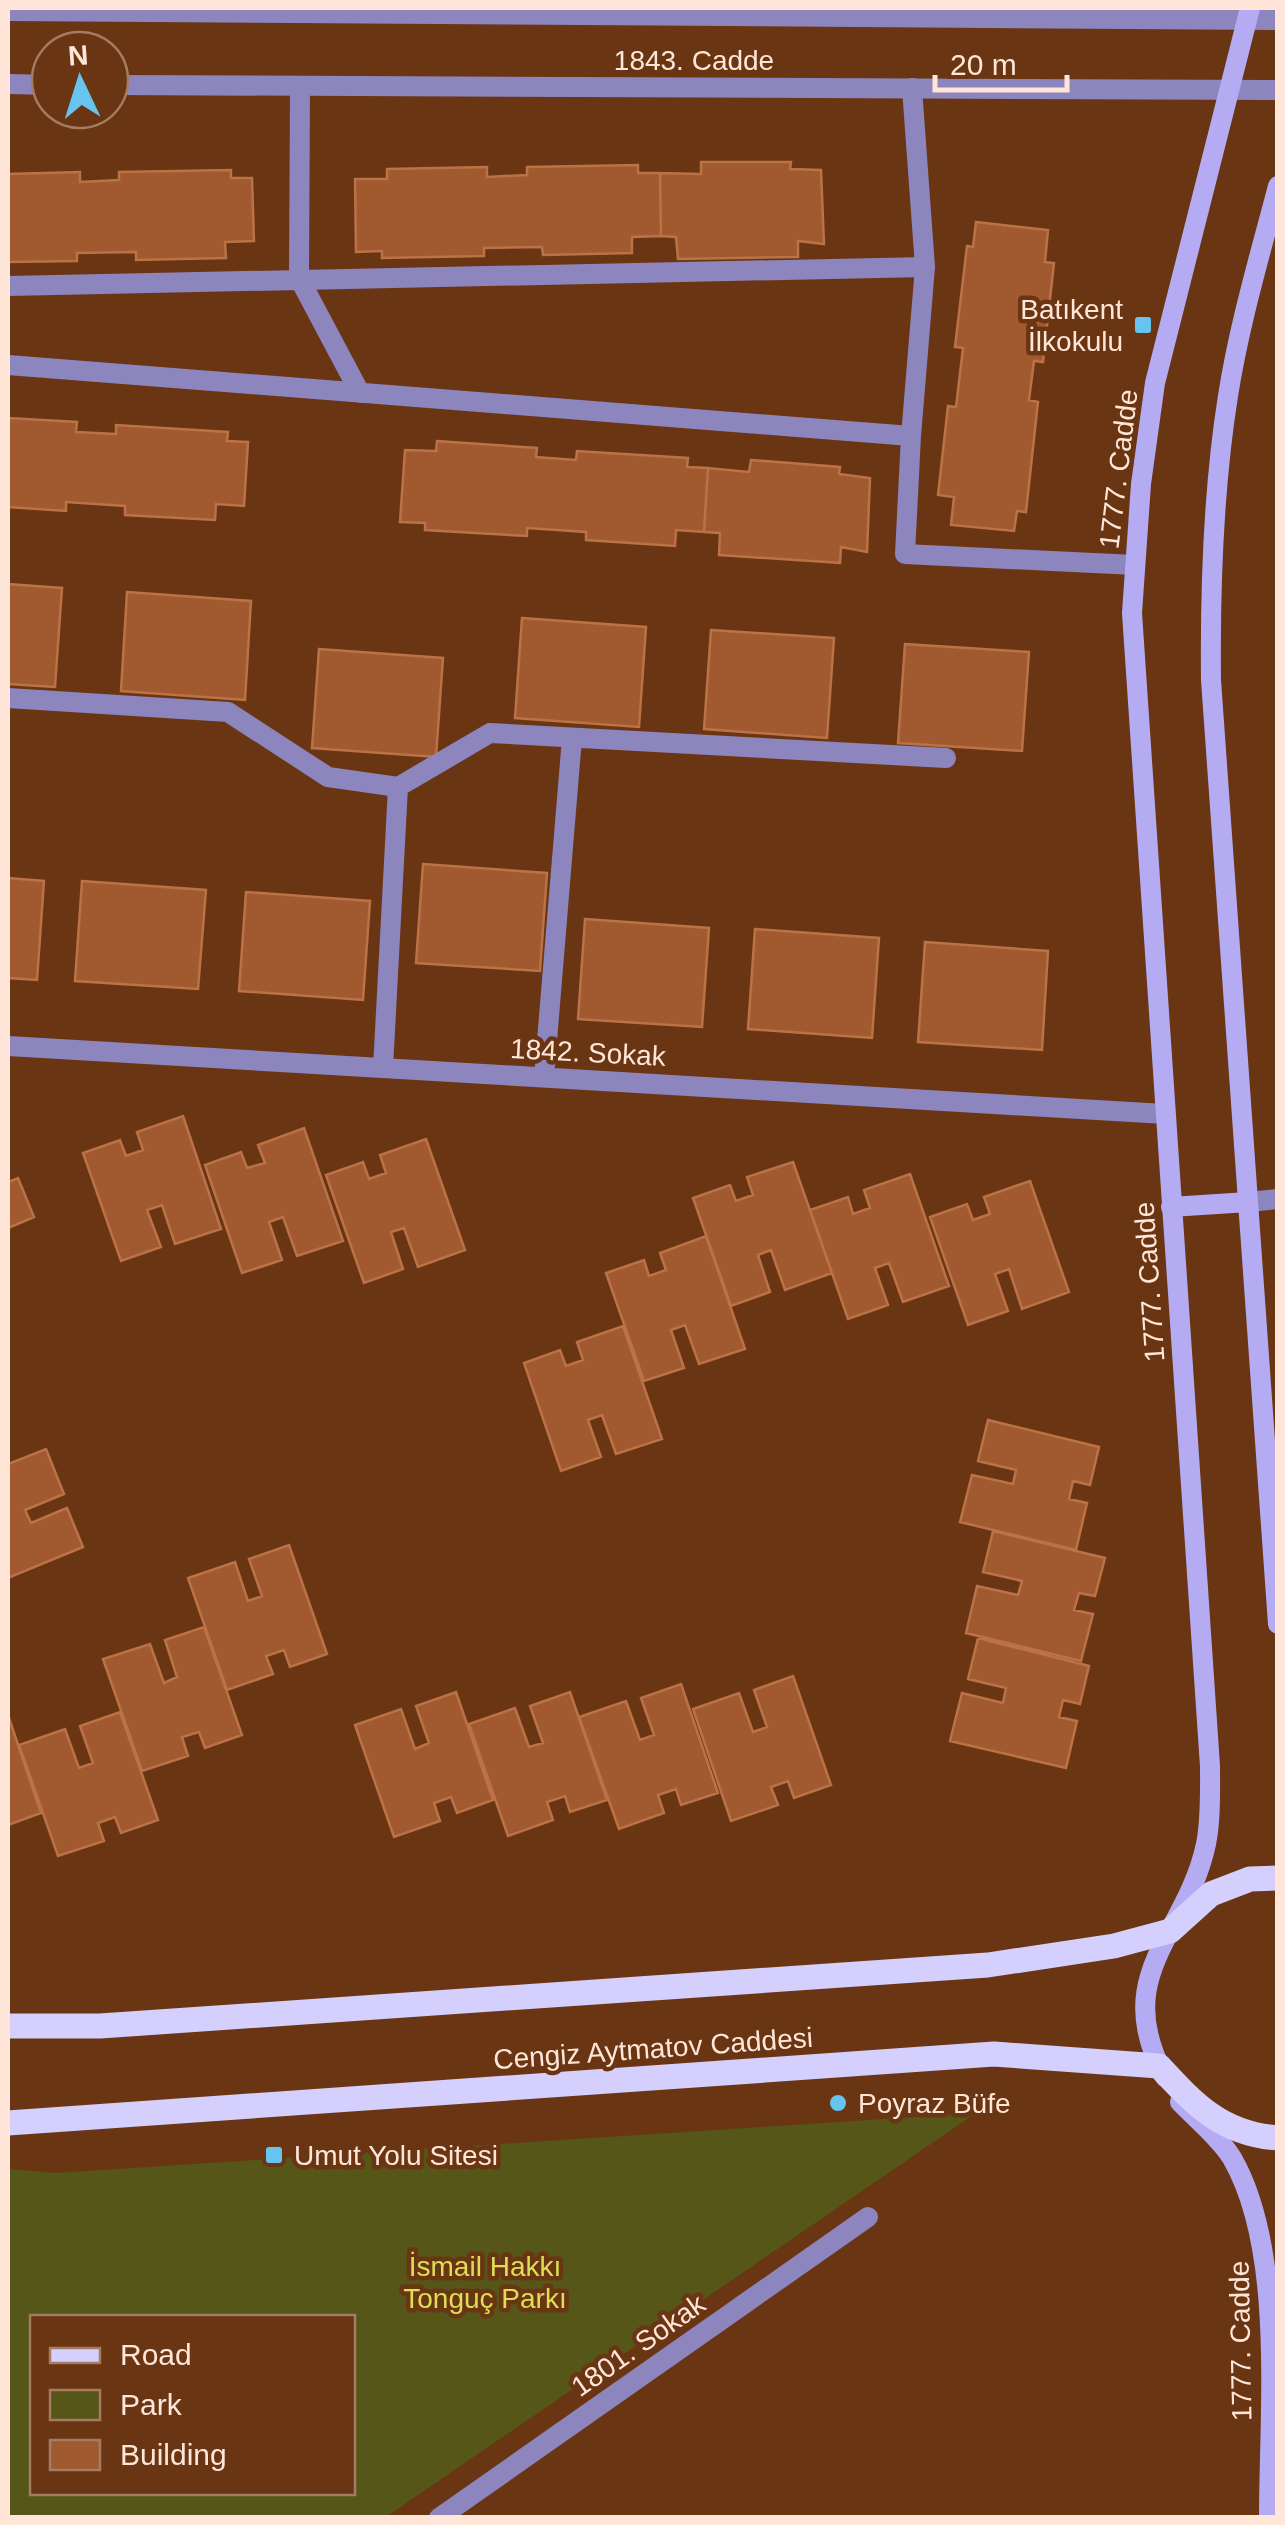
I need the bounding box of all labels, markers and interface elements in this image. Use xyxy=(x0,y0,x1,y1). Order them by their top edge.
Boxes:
north arrow xyxy=(30,30,130,130)
scale bar xyxy=(935,30,1068,92)
text: N xyxy=(67,39,89,72)
street label: 1843. Cadde xyxy=(614,45,774,76)
text: 20 m xyxy=(950,48,1017,81)
place label: Batıkent İlkokulu xyxy=(1020,294,1123,357)
marker: Batıkent İlkokulu xyxy=(1132,314,1154,336)
street label: 1777. Cadde xyxy=(1093,388,1144,551)
street label: 1842. Sokak xyxy=(509,1033,668,1072)
street label: 1777. Cadde xyxy=(1128,1201,1171,1363)
street label: Cengiz Aytmatov Caddesi xyxy=(492,2022,814,2075)
place label: Poyraz Büfe xyxy=(858,2088,1011,2119)
marker: Poyraz Büfe xyxy=(827,2092,849,2114)
place label: Umut Yolu Sitesi xyxy=(294,2140,498,2171)
marker: Umut Yolu Sitesi xyxy=(263,2144,285,2166)
park label: İsmail Hakkı Tonguç Parkı xyxy=(403,2251,567,2314)
street label: 1777. Cadde xyxy=(1224,2261,1257,2421)
street label: 1801. Sokak xyxy=(566,2287,712,2403)
legend xyxy=(30,2315,355,2495)
text: Road xyxy=(120,2338,192,2371)
text: Park xyxy=(120,2388,183,2421)
text: Building xyxy=(120,2438,227,2471)

